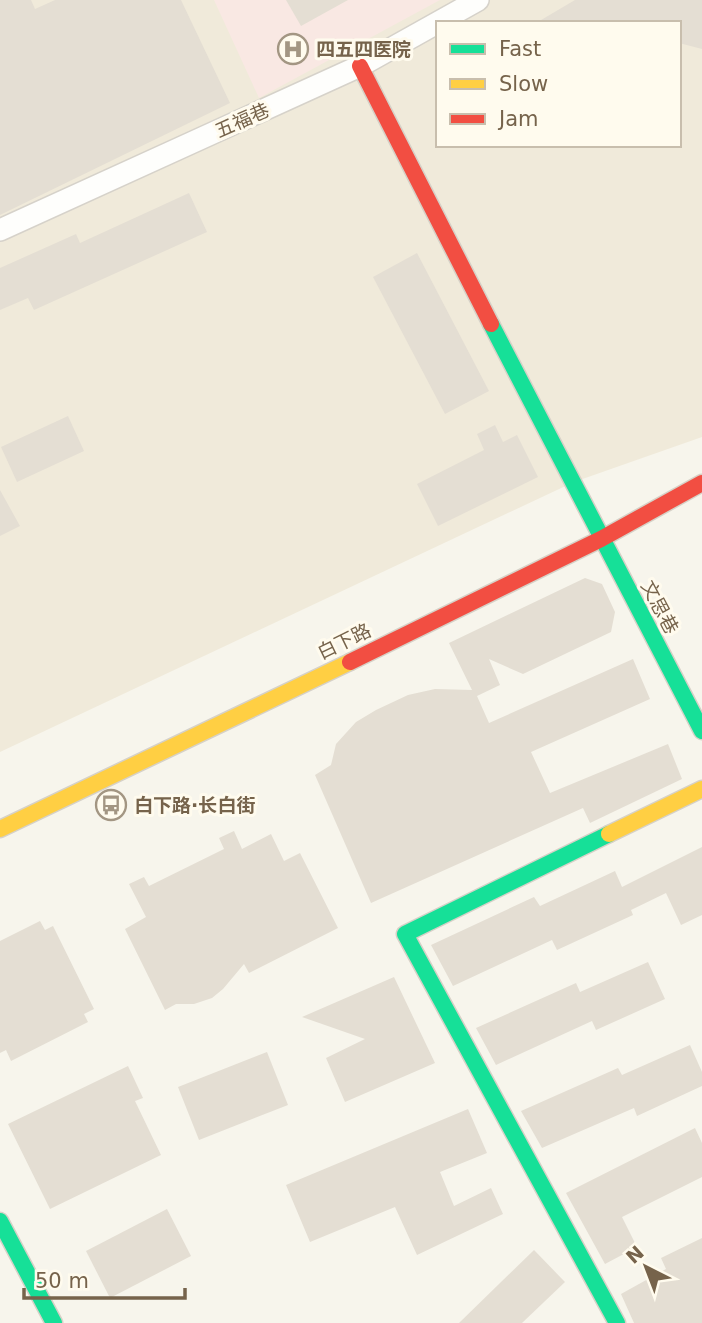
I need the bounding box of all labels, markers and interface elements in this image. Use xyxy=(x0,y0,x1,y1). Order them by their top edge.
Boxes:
legend xyxy=(436,21,681,147)
hospital icon: 四五四医院 xyxy=(276,32,310,66)
text: Fast xyxy=(499,37,541,61)
place label: 四五四医院 xyxy=(316,38,411,60)
text: Slow xyxy=(499,72,548,96)
street label: 五福巷 xyxy=(211,98,273,142)
text: Jam xyxy=(497,107,539,131)
street label: 文思巷 xyxy=(637,577,683,637)
street label: 白下路 xyxy=(314,619,374,663)
bus stop icon: 白下路·长白街 xyxy=(94,788,128,822)
place label: 白下路·长白街 xyxy=(134,794,255,816)
north arrow xyxy=(611,1232,681,1302)
text: N xyxy=(621,1241,648,1268)
scale bar xyxy=(24,1256,186,1300)
text: 50 m xyxy=(35,1269,89,1293)

